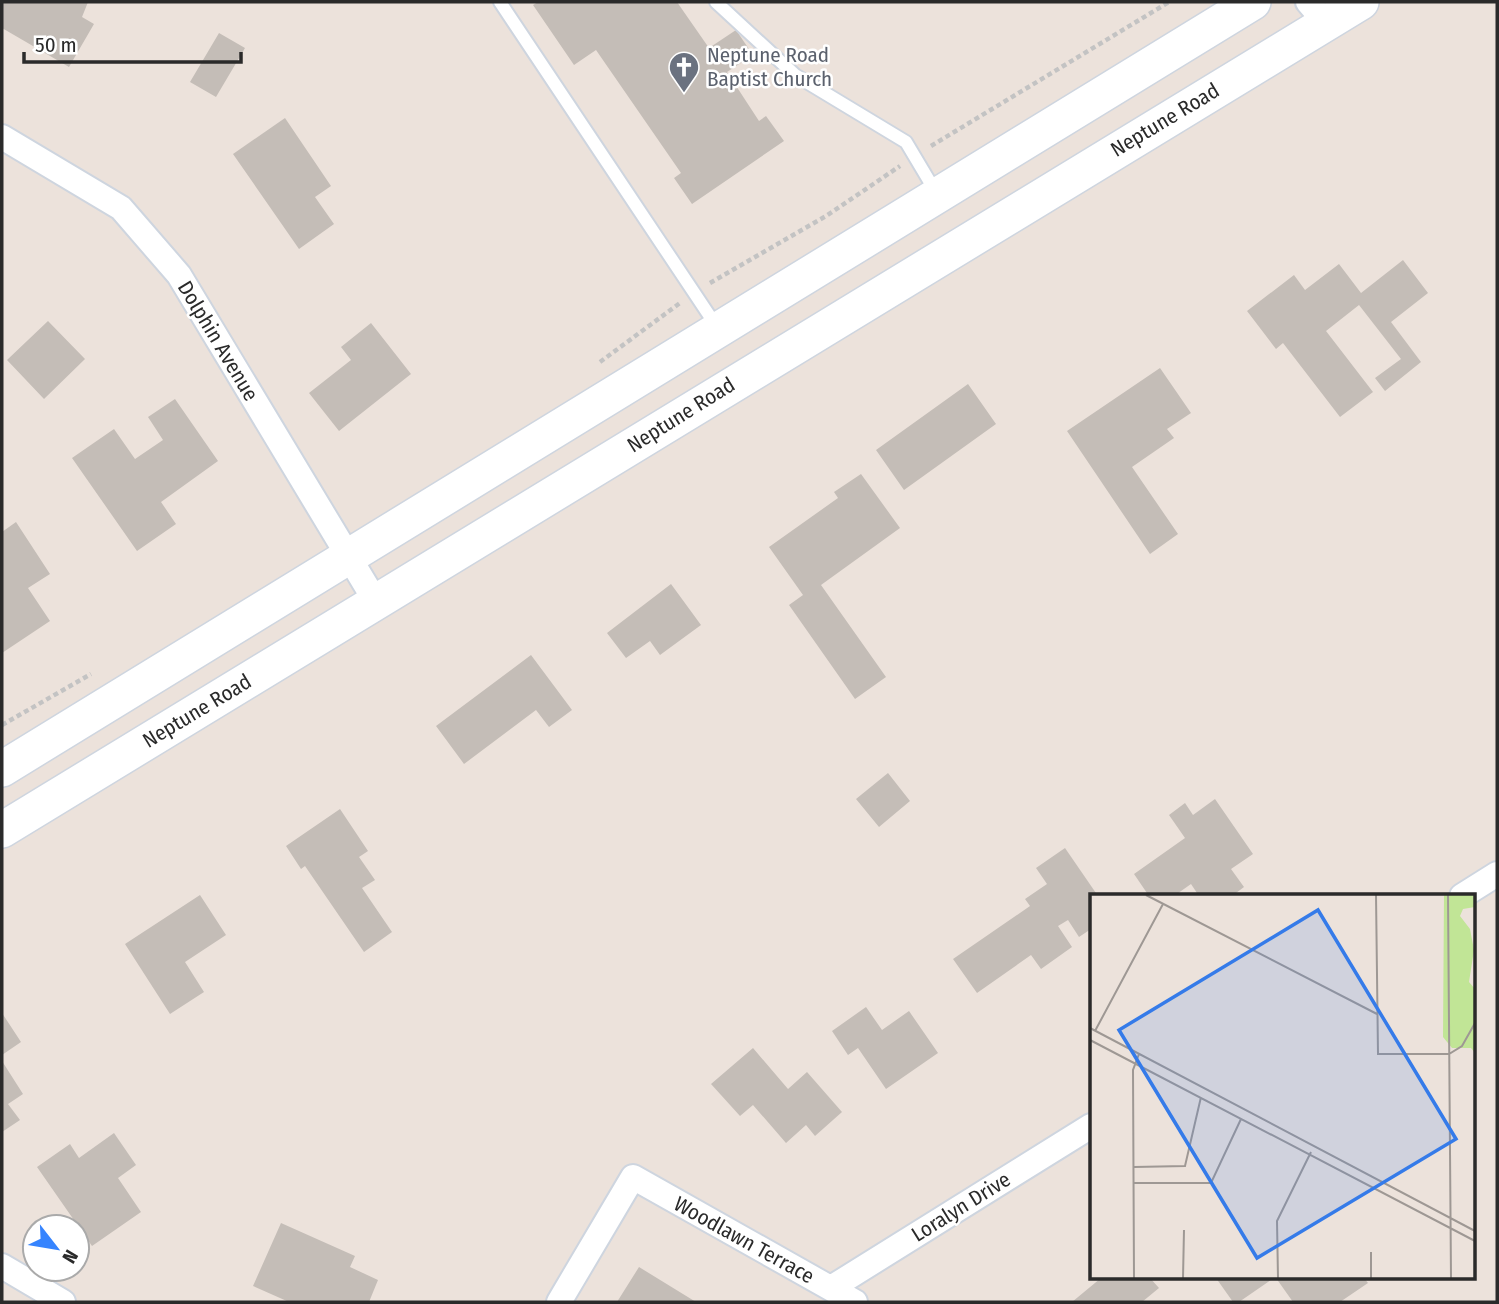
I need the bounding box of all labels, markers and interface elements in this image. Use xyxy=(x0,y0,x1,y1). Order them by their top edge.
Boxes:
scale bar xyxy=(24,21,242,65)
text: 50 m xyxy=(35,32,77,58)
place label: Neptune Road Baptist Church xyxy=(707,42,832,92)
church icon: Neptune Road Baptist Church xyxy=(667,50,701,94)
street label: Neptune Road xyxy=(1106,77,1224,163)
street label: Dolphin Avenue xyxy=(172,276,264,406)
street label: Neptune Road xyxy=(622,372,740,458)
street label: Neptune Road xyxy=(138,668,256,754)
inset map xyxy=(1090,894,1474,1280)
street label: Loralyn Drive xyxy=(907,1166,1015,1248)
street label: Woodlawn Terrace xyxy=(669,1191,819,1289)
north arrow xyxy=(21,1213,91,1283)
text: N xyxy=(57,1246,83,1267)

